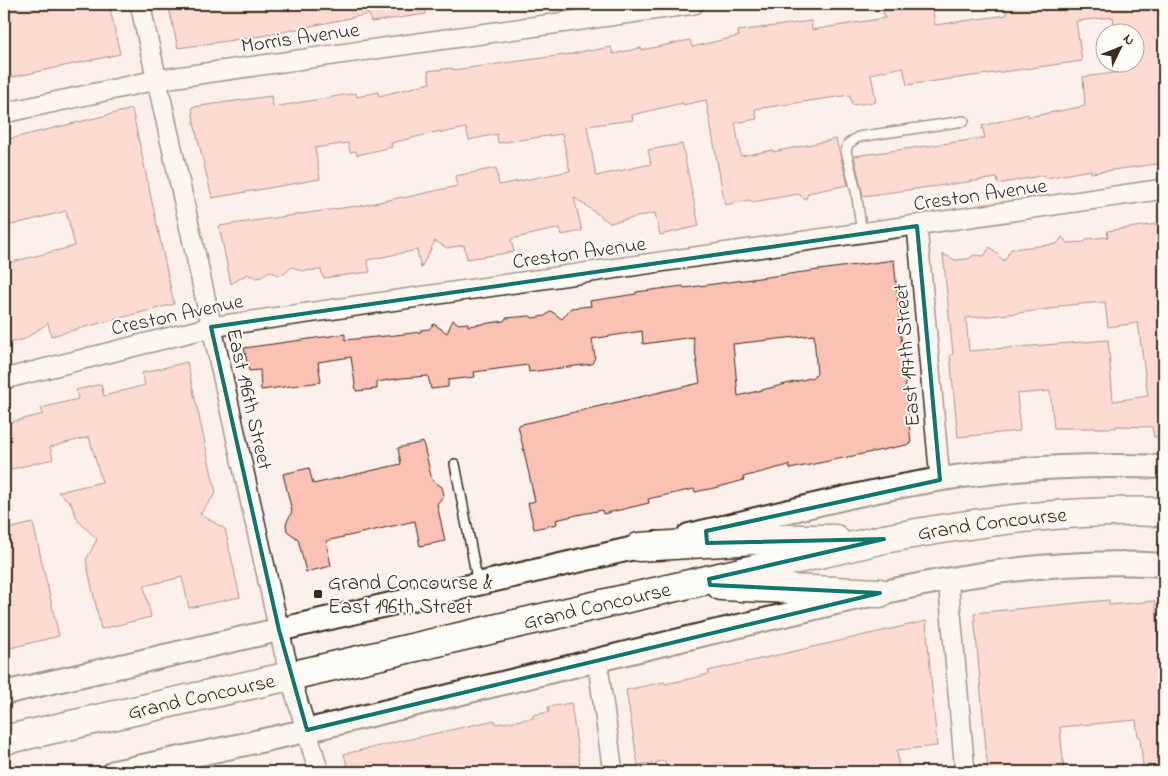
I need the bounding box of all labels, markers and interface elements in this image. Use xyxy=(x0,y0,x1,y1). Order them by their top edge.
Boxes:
street label: Morris Avenue xyxy=(239,16,362,62)
north arrow xyxy=(1096,22,1146,72)
text: N xyxy=(1118,30,1139,51)
street label: Creston Avenue xyxy=(912,172,1050,220)
street label: Creston Avenue xyxy=(511,230,649,278)
street label: East 197th Street xyxy=(887,282,929,428)
street label: Creston Avenue xyxy=(109,287,247,345)
street label: East 196th Street xyxy=(217,326,279,473)
street label: Grand Concourse xyxy=(916,501,1068,550)
place label: Grand Concourse & East 196th Street xyxy=(328,569,493,623)
street label: Grand Concourse xyxy=(521,576,674,639)
marker: Grand Concourse & East 196th Street xyxy=(312,588,324,600)
street label: Grand Concourse xyxy=(125,667,279,729)

